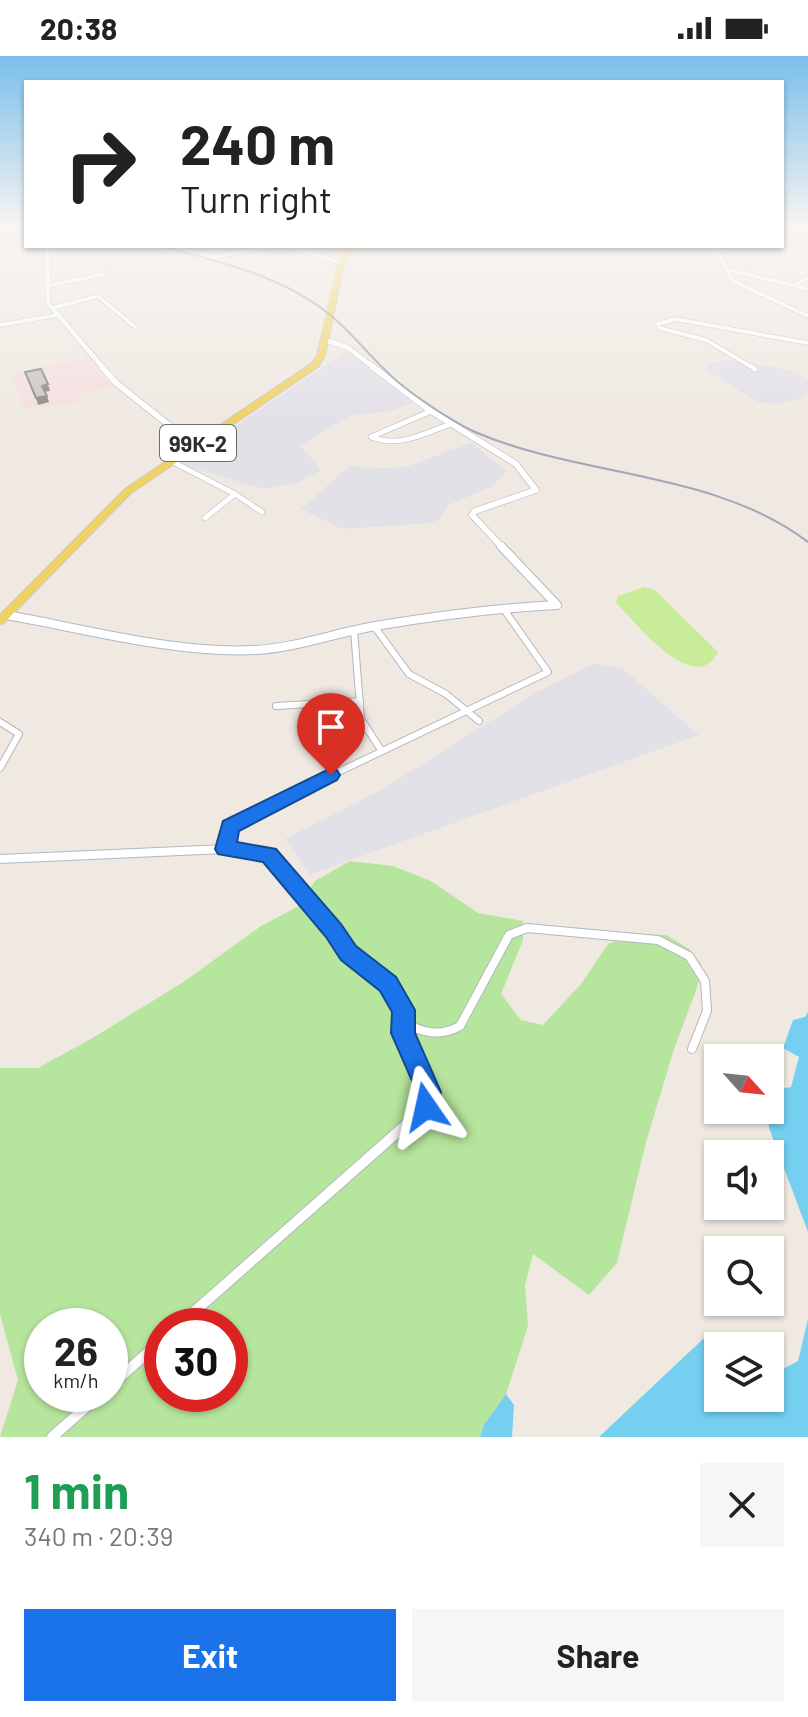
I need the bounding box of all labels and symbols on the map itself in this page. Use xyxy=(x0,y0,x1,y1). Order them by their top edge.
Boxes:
road number: 99К-2 xyxy=(160,425,236,461)
pin xyxy=(297,693,365,775)
north arrow xyxy=(704,1044,784,1124)
position arrow xyxy=(384,1065,468,1149)
speed limit sign: 30 xyxy=(144,1308,248,1412)

